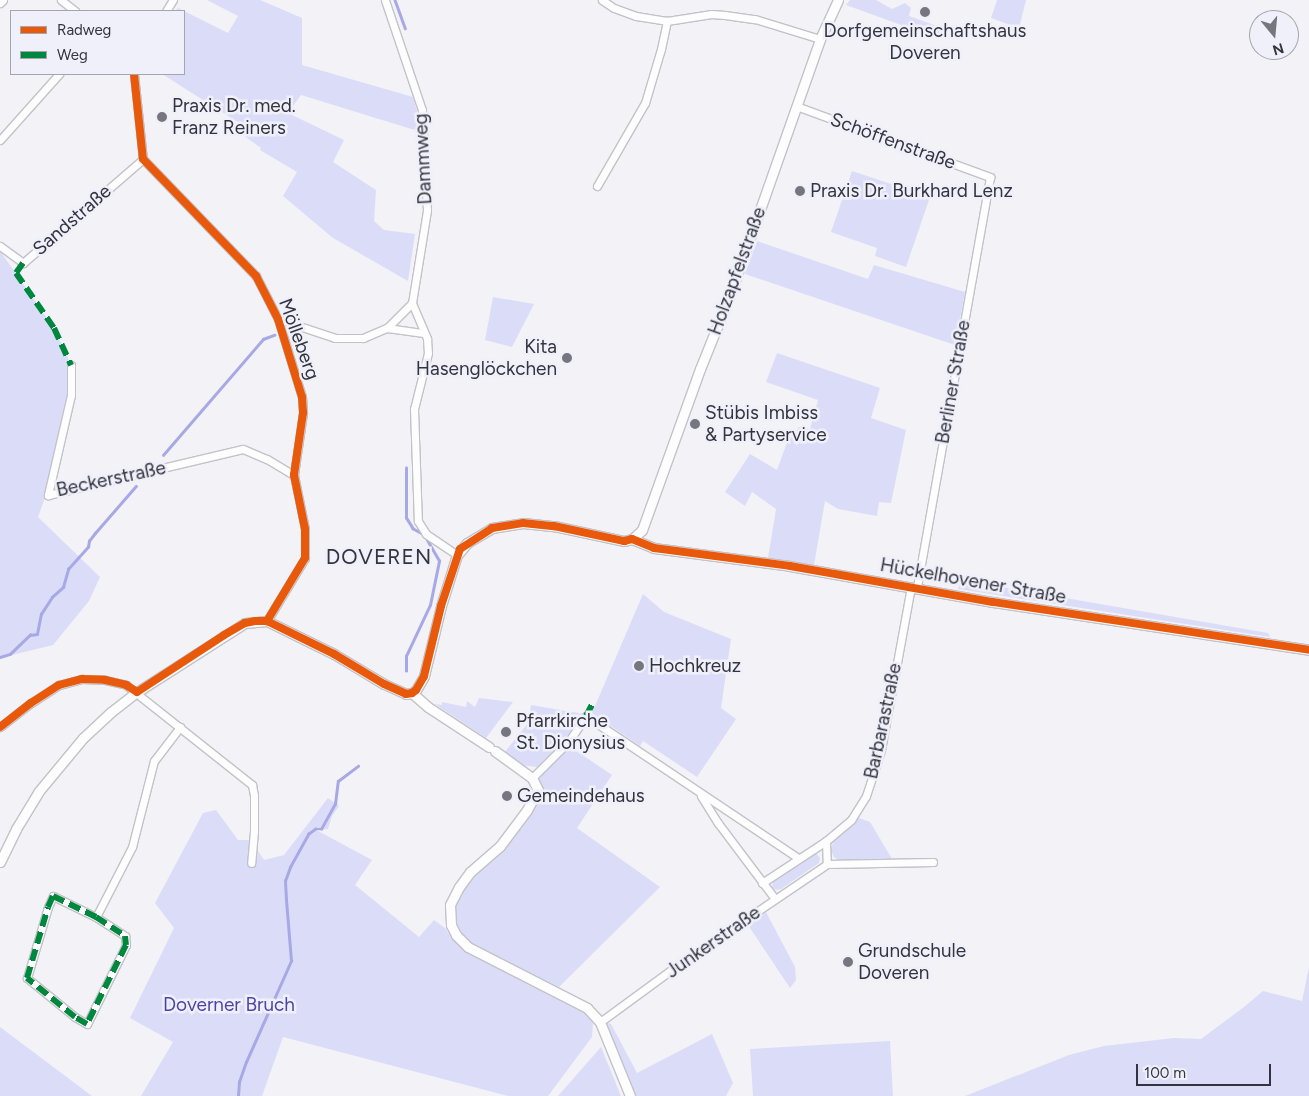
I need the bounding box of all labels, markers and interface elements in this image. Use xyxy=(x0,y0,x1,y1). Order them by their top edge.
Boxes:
marker: Dorfgemeinschaftshaus Doveren xyxy=(919,6,931,18)
legend xyxy=(10,10,185,75)
north arrow xyxy=(1249,10,1299,60)
place label: Dorfgemeinschaftshaus Doveren xyxy=(824,20,1026,64)
text: Radweg xyxy=(57,21,111,39)
text: N xyxy=(1271,39,1286,59)
text: Weg xyxy=(57,46,88,64)
place label: Praxis Dr. med. Franz Reiners xyxy=(172,95,296,139)
street label: Schöffenstraße xyxy=(827,108,959,174)
marker: Praxis Dr. med. Franz Reiners xyxy=(156,111,168,123)
street label: Dammweg xyxy=(409,113,437,205)
street label: Sandstraße xyxy=(28,180,116,260)
place label: Praxis Dr. Burkhard Lenz xyxy=(810,180,1013,202)
marker: Praxis Dr. Burkhard Lenz xyxy=(794,185,806,197)
street label: Holzapfelstraße xyxy=(703,204,771,338)
street label: Mölleberg xyxy=(274,295,324,383)
street label: Berliner Straße xyxy=(931,318,975,446)
place label: Kita Hasenglöckchen xyxy=(416,336,557,380)
marker: Kita Hasenglöckchen xyxy=(561,352,573,364)
place label: Stübis Imbiss & Partyservice xyxy=(705,402,827,446)
marker: Stübis Imbiss & Partyservice xyxy=(689,418,701,430)
street label: Beckerstraße xyxy=(54,456,168,502)
district label: DOVEREN xyxy=(325,544,433,570)
street label: Hückelhovener Straße xyxy=(878,553,1068,609)
place label: Hochkreuz xyxy=(649,655,741,677)
marker: Hochkreuz xyxy=(633,660,645,672)
street label: Barbarastraße xyxy=(860,661,906,781)
place label: Pfarrkirche St. Dionysius xyxy=(516,710,625,754)
marker: Pfarrkirche St. Dionysius xyxy=(500,726,512,738)
place label: Gemeindehaus xyxy=(517,785,645,807)
marker: Gemeindehaus xyxy=(501,790,513,802)
street label: Junkerstraße xyxy=(661,901,765,983)
place label: Grundschule Doveren xyxy=(858,940,966,984)
marker: Grundschule Doveren xyxy=(842,956,854,968)
park label: Doverner Bruch xyxy=(163,994,295,1016)
scale bar xyxy=(1139,1054,1274,1086)
text: 100 m xyxy=(1144,1064,1186,1082)

